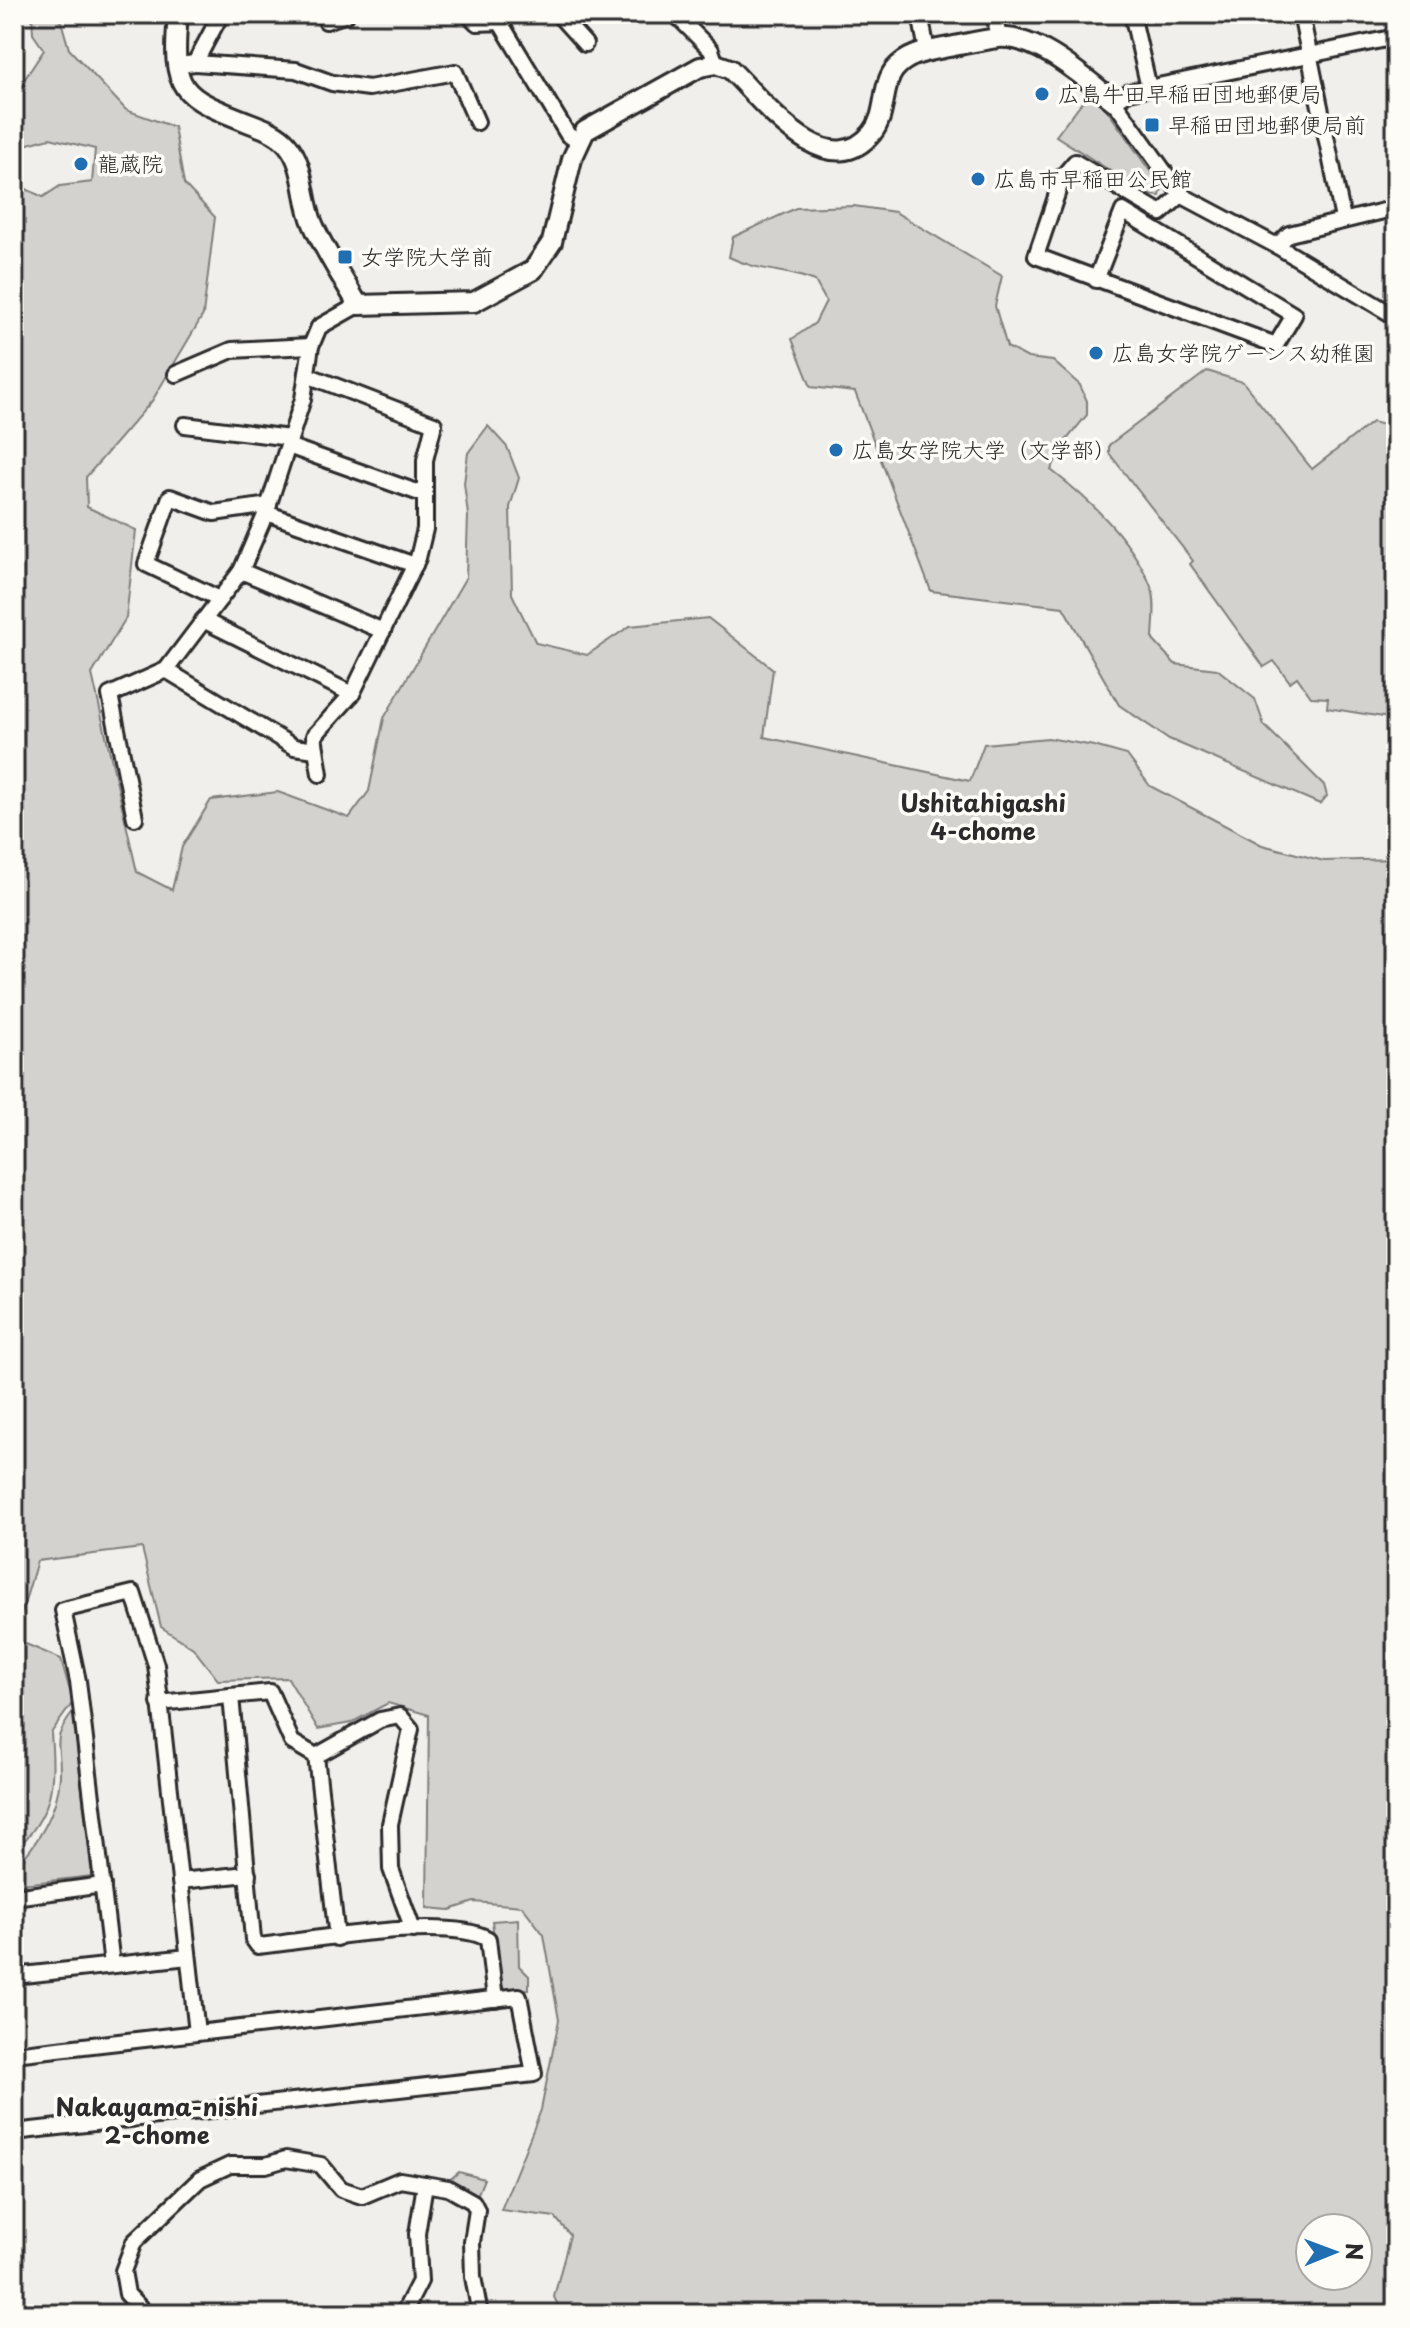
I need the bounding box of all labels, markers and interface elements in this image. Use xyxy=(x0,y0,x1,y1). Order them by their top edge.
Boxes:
place label: 広島牛田早稲田団地郵便局 xyxy=(1058,76,1322,109)
marker: 広島牛田早稲田団地郵便局 xyxy=(1033,85,1051,103)
place label: 早稲田団地郵便局前 xyxy=(1168,107,1366,140)
marker: 早稲田団地郵便局前 xyxy=(1143,116,1161,134)
place label: 龍蔵院 xyxy=(97,146,163,179)
marker: 龍蔵院 xyxy=(72,155,90,173)
place label: 広島市早稲田公民館 xyxy=(994,161,1192,194)
marker: 広島市早稲田公民館 xyxy=(969,170,987,188)
place label: 女学院大学前 xyxy=(361,239,493,272)
marker: 女学院大学前 xyxy=(336,248,354,266)
place label: 広島女学院ゲーンス幼稚園 xyxy=(1112,335,1375,368)
marker: 広島女学院ゲーンス幼稚園 xyxy=(1087,344,1105,362)
place label: 広島女学院大学（文学部） xyxy=(852,432,1116,465)
marker: 広島女学院大学（文学部） xyxy=(827,441,845,459)
district label: Ushitahigashi 4-chome xyxy=(900,784,1066,848)
district label: Nakayama-nishi 2-chome xyxy=(56,2088,258,2152)
north arrow xyxy=(1294,2212,1374,2292)
text: N xyxy=(1339,2243,1372,2261)

